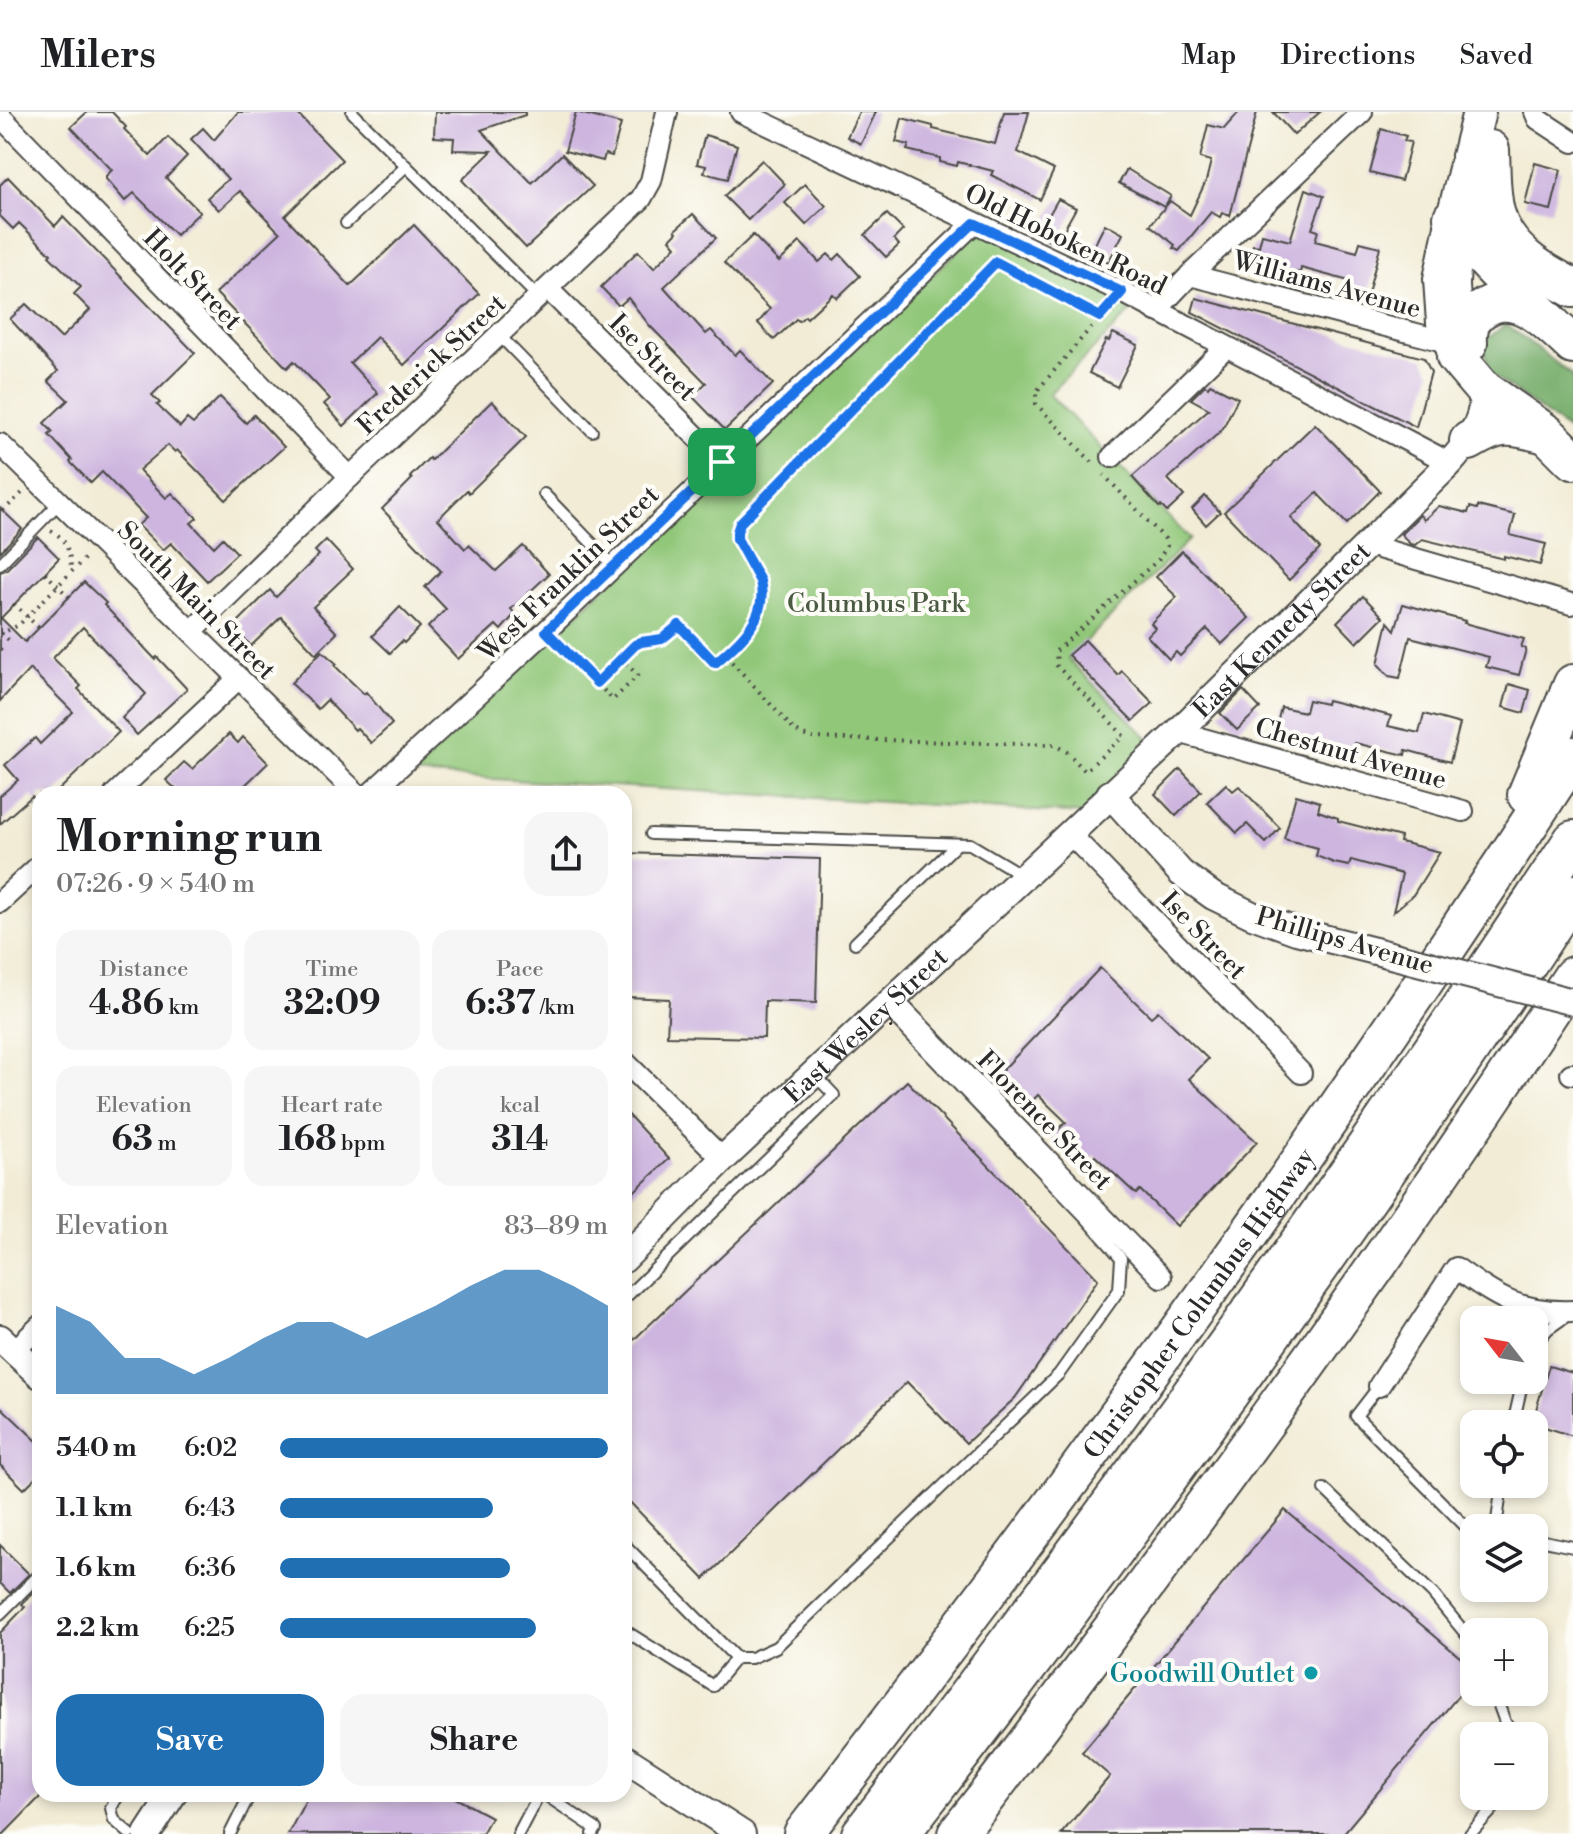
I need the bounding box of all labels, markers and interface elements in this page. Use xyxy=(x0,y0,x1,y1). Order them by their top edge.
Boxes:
text: Milers xyxy=(40,32,156,79)
text: Map xyxy=(1181,38,1236,73)
text: Directions xyxy=(1280,38,1415,73)
text: Saved xyxy=(1459,38,1533,73)
street label: Old Hoboken Road xyxy=(959,177,1172,303)
street label: Holt Street xyxy=(136,222,248,337)
street label: Williams Avenue xyxy=(1228,244,1424,325)
street label: Frederick Street xyxy=(351,288,513,442)
street label: Ise Street xyxy=(602,307,703,408)
pin xyxy=(688,428,756,496)
icon: arrive xyxy=(700,440,744,484)
street label: West Franklin Street xyxy=(471,479,666,669)
street label: South Main Street xyxy=(110,515,282,687)
street label: East Kennedy Street xyxy=(1186,536,1378,725)
park label: Columbus Park xyxy=(787,588,967,620)
street label: Chestnut Avenue xyxy=(1251,711,1450,797)
text: Morning run xyxy=(56,810,322,865)
button: share xyxy=(524,812,608,896)
text: 07:26 · 9 × 540 m xyxy=(56,868,255,900)
street label: Ise Street xyxy=(1153,885,1253,987)
street label: Phillips Avenue xyxy=(1252,900,1437,982)
street label: East Wesley Street xyxy=(777,941,955,1111)
text: Distance xyxy=(100,956,188,983)
text: Time xyxy=(306,956,358,983)
text: Pace xyxy=(496,956,544,983)
text: 4.86 xyxy=(89,983,164,1025)
text: 32:09 xyxy=(283,983,381,1025)
text: 6:37 xyxy=(465,983,535,1025)
text: km xyxy=(164,994,199,1021)
text: /km xyxy=(535,994,575,1021)
street label: Florence Street xyxy=(970,1044,1119,1197)
text: Elevation xyxy=(96,1092,192,1119)
text: Heart rate xyxy=(281,1092,383,1119)
text: kcal xyxy=(500,1092,540,1119)
text: 63 xyxy=(111,1119,153,1161)
text: 168 xyxy=(278,1119,337,1161)
text: 314 xyxy=(491,1119,549,1161)
text: m xyxy=(153,1130,177,1157)
text: bpm xyxy=(337,1130,386,1157)
street label: Christopher Columbus Highway xyxy=(1077,1142,1322,1466)
text: Elevation xyxy=(56,1210,169,1242)
text: 83–89 m xyxy=(504,1210,608,1242)
north arrow xyxy=(1460,1306,1548,1394)
map controls xyxy=(1460,1306,1548,1810)
button: locate xyxy=(1460,1410,1548,1498)
text: 540 m xyxy=(56,1432,137,1464)
text: 6:02 xyxy=(184,1432,237,1464)
text: 1.1 km xyxy=(56,1492,132,1524)
text: 6:43 xyxy=(184,1492,235,1524)
button: layers xyxy=(1460,1514,1548,1602)
text: 1.6 km xyxy=(56,1552,136,1584)
text: 6:36 xyxy=(184,1552,236,1584)
text: 2.2 km xyxy=(56,1612,140,1644)
text: 6:25 xyxy=(184,1612,235,1644)
button: + xyxy=(1460,1618,1548,1706)
place label: Goodwill Outlet xyxy=(1110,1658,1295,1690)
marker: Goodwill Outlet xyxy=(1302,1664,1320,1682)
button: Save xyxy=(56,1694,324,1786)
button: Share xyxy=(340,1694,608,1786)
button: − xyxy=(1460,1722,1548,1810)

